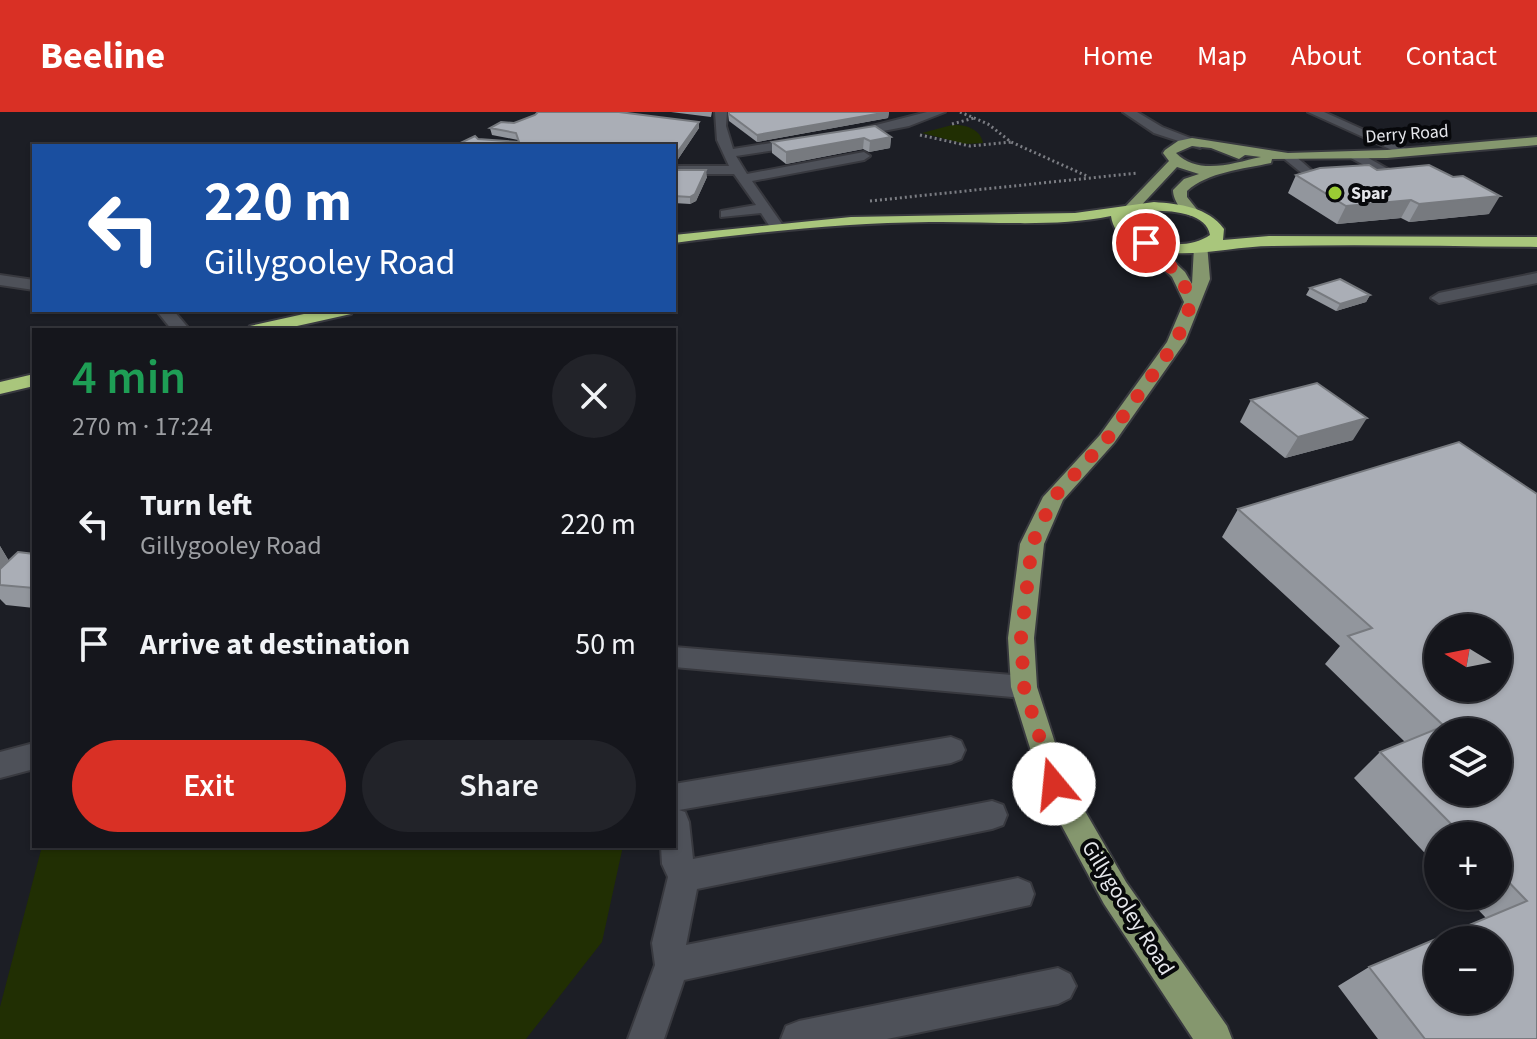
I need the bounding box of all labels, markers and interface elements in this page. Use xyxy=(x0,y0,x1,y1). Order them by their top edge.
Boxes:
text: Beeline xyxy=(40,29,165,83)
text: Home xyxy=(1082,36,1153,76)
text: Map xyxy=(1197,36,1247,76)
text: About xyxy=(1291,36,1362,76)
text: Contact xyxy=(1406,36,1497,76)
street label: Derry Road xyxy=(1364,119,1450,149)
text: 220 m xyxy=(204,163,352,242)
icon: left xyxy=(72,176,176,280)
place label: Spar xyxy=(1351,181,1389,206)
marker: Spar xyxy=(1326,184,1344,202)
pin xyxy=(1112,209,1180,277)
icon: arrive xyxy=(1124,221,1168,265)
text: Gillygooley Road xyxy=(204,237,455,288)
text: 4 min xyxy=(72,344,186,412)
button: close xyxy=(552,354,636,438)
text: 270 m · 17:24 xyxy=(72,408,213,445)
text: Turn left xyxy=(140,484,252,527)
icon: left xyxy=(72,502,116,546)
text: 220 m xyxy=(560,503,636,546)
text: Gillygooley Road xyxy=(140,527,322,564)
north arrow xyxy=(1424,614,1512,702)
map controls xyxy=(1424,614,1512,1014)
icon: arrive xyxy=(72,622,116,666)
text: Arrive at destination xyxy=(140,623,410,666)
text: 50 m xyxy=(575,623,636,666)
button: layers xyxy=(1424,718,1512,806)
button: Exit xyxy=(72,740,346,832)
button: Share xyxy=(362,740,636,832)
position arrow xyxy=(1012,742,1096,826)
button: + xyxy=(1424,822,1512,910)
street label: Gillygooley Road xyxy=(1074,834,1182,982)
button: − xyxy=(1424,926,1512,1014)

